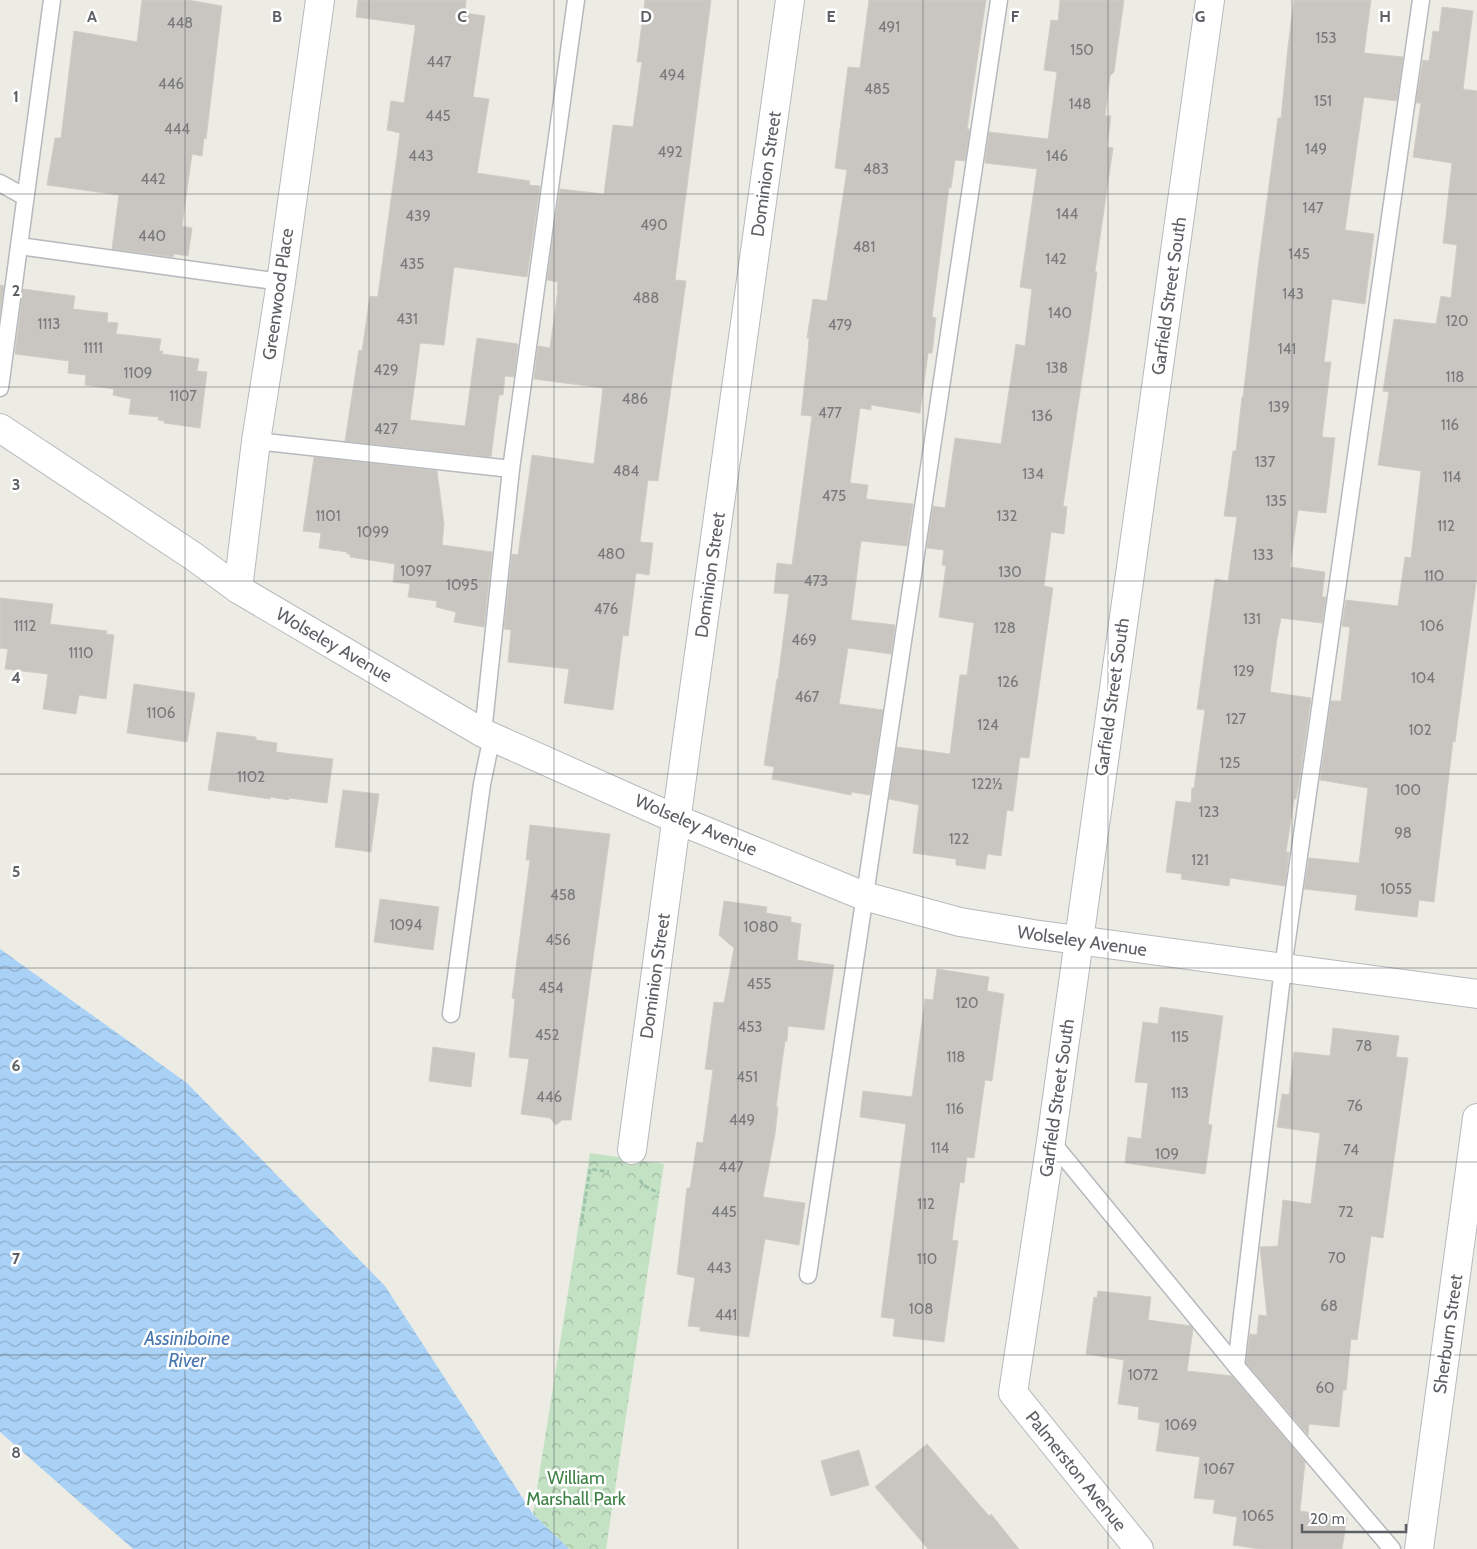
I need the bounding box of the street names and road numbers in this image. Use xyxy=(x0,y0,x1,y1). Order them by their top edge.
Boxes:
street label: Dominion Street xyxy=(746,110,786,238)
street label: Garfield Street South xyxy=(1147,215,1191,377)
street label: Greenwood Place xyxy=(258,227,298,361)
street label: Dominion Street xyxy=(690,511,730,639)
street label: Wolseley Avenue xyxy=(272,603,396,687)
street label: Garfield Street South xyxy=(1090,616,1134,778)
street label: Wolseley Avenue xyxy=(632,789,760,861)
street label: Dominion Street xyxy=(635,912,675,1040)
street label: Wolseley Avenue xyxy=(1016,921,1148,961)
street label: Garfield Street South xyxy=(1035,1017,1079,1179)
street label: Sherburn Street xyxy=(1429,1273,1467,1395)
street label: Palmerston Avenue xyxy=(1021,1407,1131,1535)

